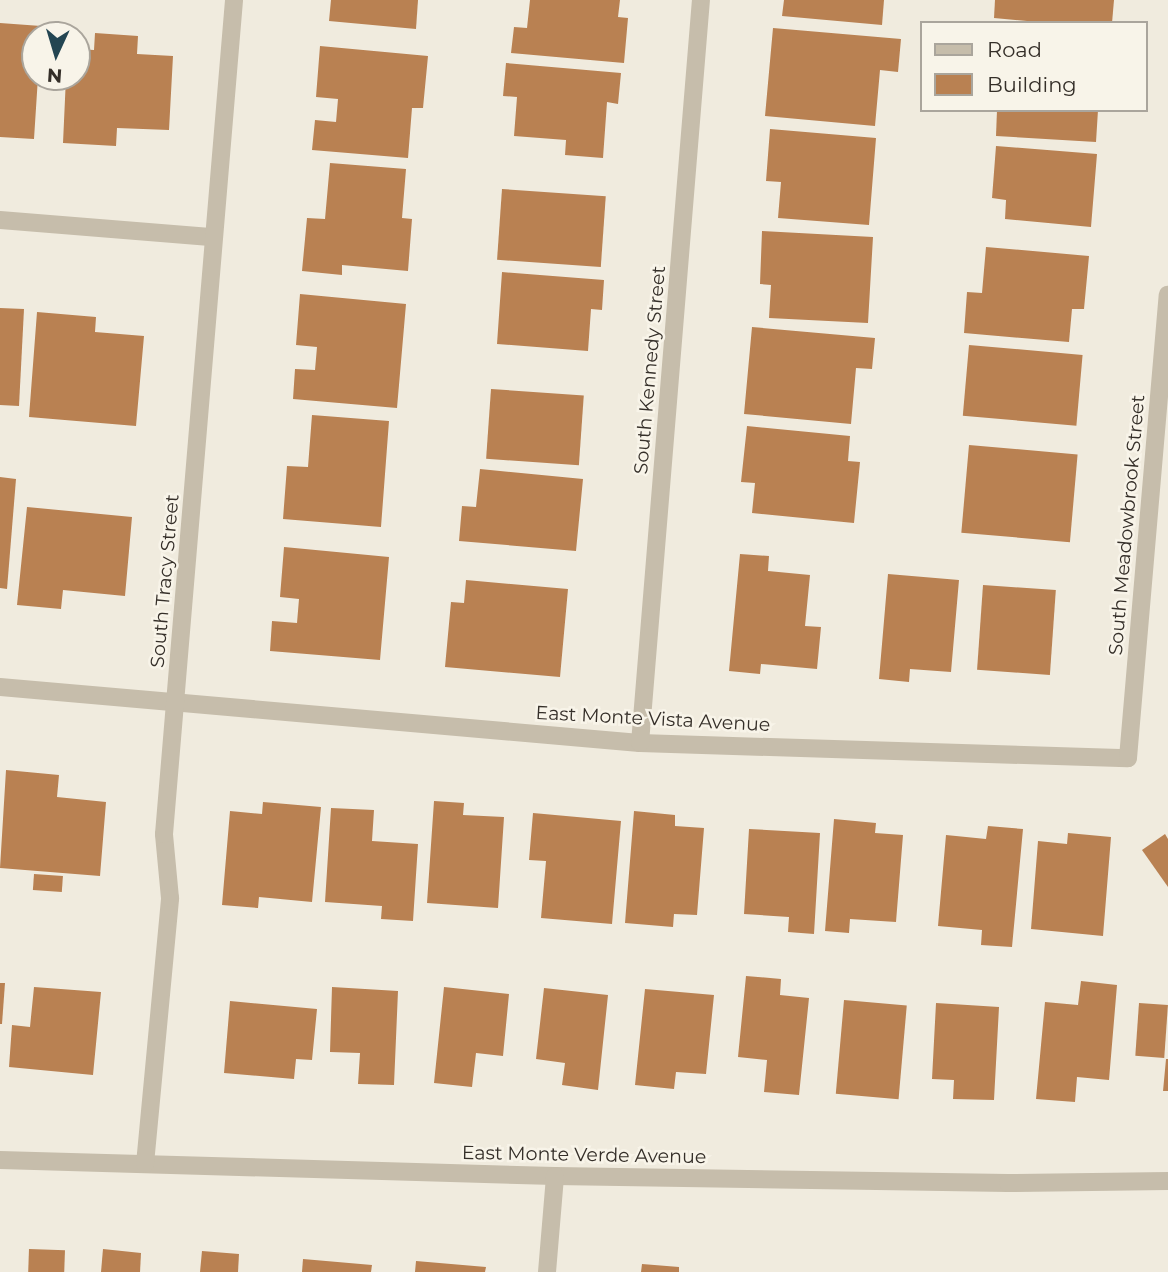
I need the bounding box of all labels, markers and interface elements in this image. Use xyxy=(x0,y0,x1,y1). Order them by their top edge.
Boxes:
north arrow xyxy=(21,21,91,91)
legend xyxy=(920,21,1147,112)
text: Road xyxy=(987,37,1042,62)
text: N xyxy=(46,63,63,87)
text: Building xyxy=(987,72,1077,97)
street label: South Kennedy Street xyxy=(630,265,670,475)
street label: South Meadowbrook Street xyxy=(1104,394,1150,656)
street label: South Tracy Street xyxy=(146,493,184,669)
street label: East Monte Vista Avenue xyxy=(535,701,771,737)
street label: East Monte Verde Avenue xyxy=(462,1141,706,1169)

